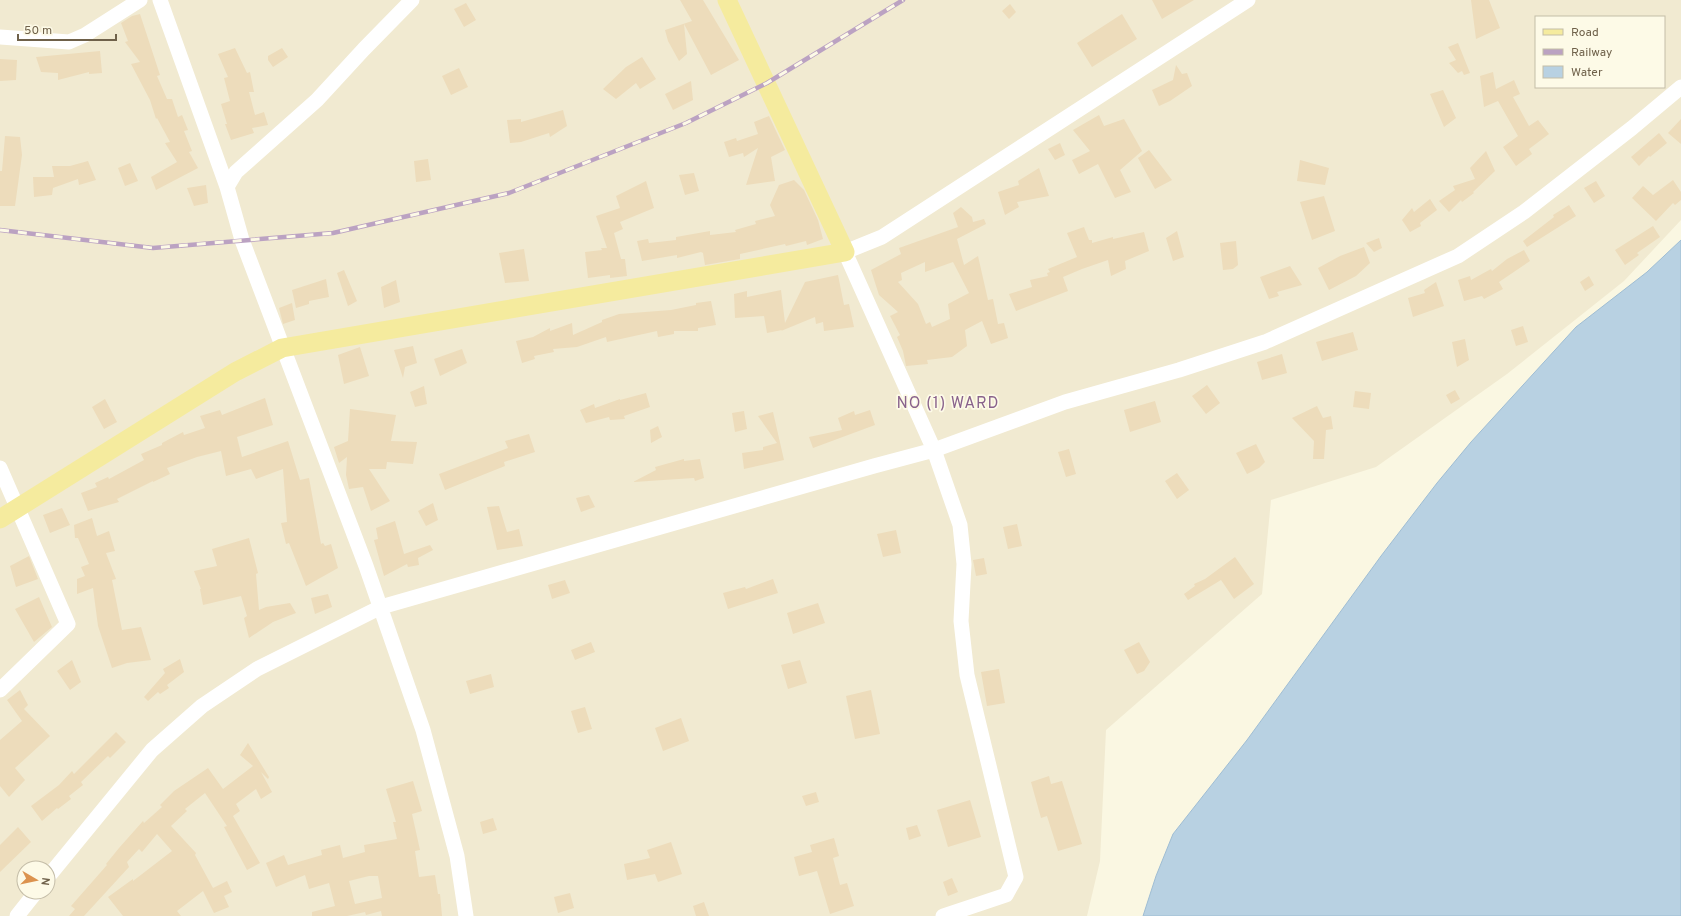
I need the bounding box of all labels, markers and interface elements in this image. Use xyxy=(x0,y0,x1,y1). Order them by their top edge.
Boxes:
scale bar xyxy=(18,16,116,42)
legend xyxy=(1535,16,1665,88)
text: 50 m xyxy=(24,23,52,39)
text: Road xyxy=(1571,25,1599,41)
text: Railway xyxy=(1571,45,1612,61)
text: Water xyxy=(1571,65,1603,81)
district label: NO (1) WARD xyxy=(897,394,999,414)
north arrow xyxy=(16,860,56,900)
text: N xyxy=(37,876,52,886)

